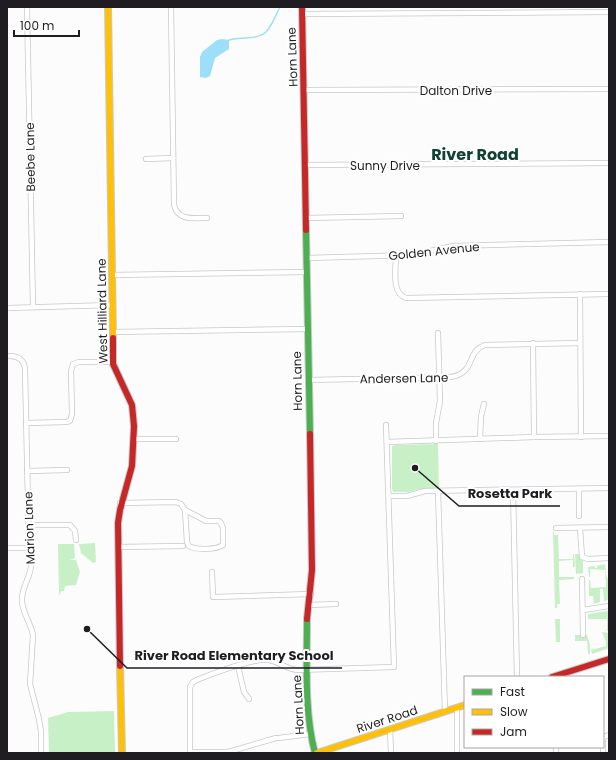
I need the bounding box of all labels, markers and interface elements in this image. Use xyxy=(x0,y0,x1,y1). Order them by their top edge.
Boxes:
scale bar xyxy=(14,12,79,38)
text: 100 m xyxy=(20,17,54,34)
street label: Horn Lane xyxy=(282,27,302,87)
street label: Dalton Drive xyxy=(420,82,492,99)
street label: Beebe Lane xyxy=(21,122,39,192)
district label: River Road xyxy=(431,143,519,166)
street label: Sunny Drive xyxy=(350,157,420,174)
street label: Golden Avenue xyxy=(388,238,480,264)
street label: West Hilliard Lane xyxy=(93,258,111,364)
street label: Horn Lane xyxy=(288,351,306,411)
street label: Andersen Lane xyxy=(359,369,449,387)
callout: Rosetta Park xyxy=(459,481,560,506)
text: Rosetta Park xyxy=(468,484,552,503)
street label: Marion Lane xyxy=(19,491,39,565)
callout: River Road Elementary School xyxy=(127,643,342,668)
text: River Road Elementary School xyxy=(134,646,334,665)
street label: Horn Lane xyxy=(288,675,308,735)
legend xyxy=(464,676,604,748)
text: Fast xyxy=(500,683,525,700)
street label: River Road xyxy=(354,701,420,737)
text: Slow xyxy=(500,703,528,720)
text: Jam xyxy=(500,723,527,740)

